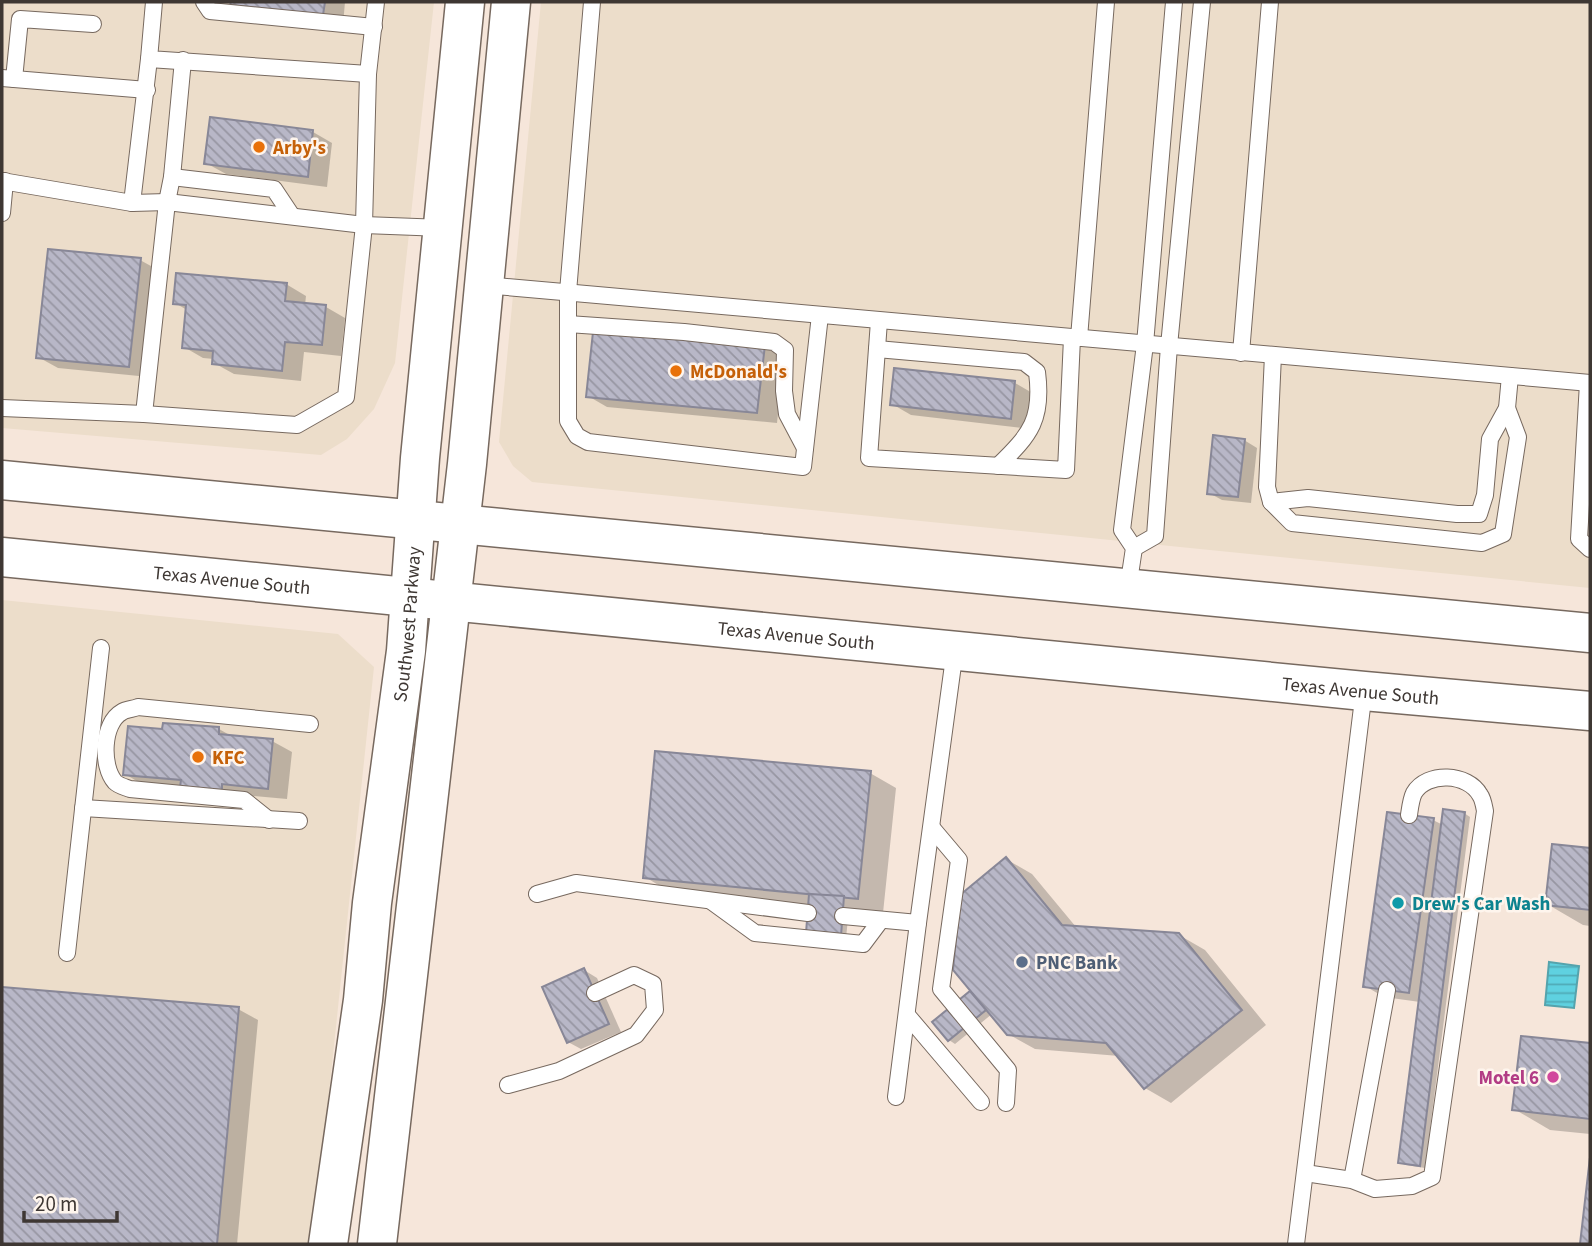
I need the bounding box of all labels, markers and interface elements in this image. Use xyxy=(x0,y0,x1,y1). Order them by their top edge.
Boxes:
place label: Arby's xyxy=(272,135,326,162)
marker: Arby's xyxy=(251,139,267,155)
place label: McDonald's xyxy=(690,359,787,386)
marker: McDonald's xyxy=(668,363,684,379)
street label: Southwest Parkway xyxy=(387,546,429,704)
street label: Texas Avenue South xyxy=(152,560,312,602)
street label: Texas Avenue South xyxy=(716,615,876,658)
street label: Texas Avenue South xyxy=(1280,671,1440,713)
place label: KFC xyxy=(212,745,245,772)
marker: KFC xyxy=(190,749,206,765)
place label: Drew's Car Wash xyxy=(1412,891,1550,918)
marker: Drew's Car Wash xyxy=(1390,895,1406,911)
place label: PNC Bank xyxy=(1036,950,1118,977)
marker: PNC Bank xyxy=(1014,954,1030,970)
place label: Motel 6 xyxy=(1478,1065,1539,1092)
marker: Motel 6 xyxy=(1545,1069,1561,1085)
scale bar xyxy=(24,1180,117,1224)
text: 20 m xyxy=(35,1189,77,1219)

